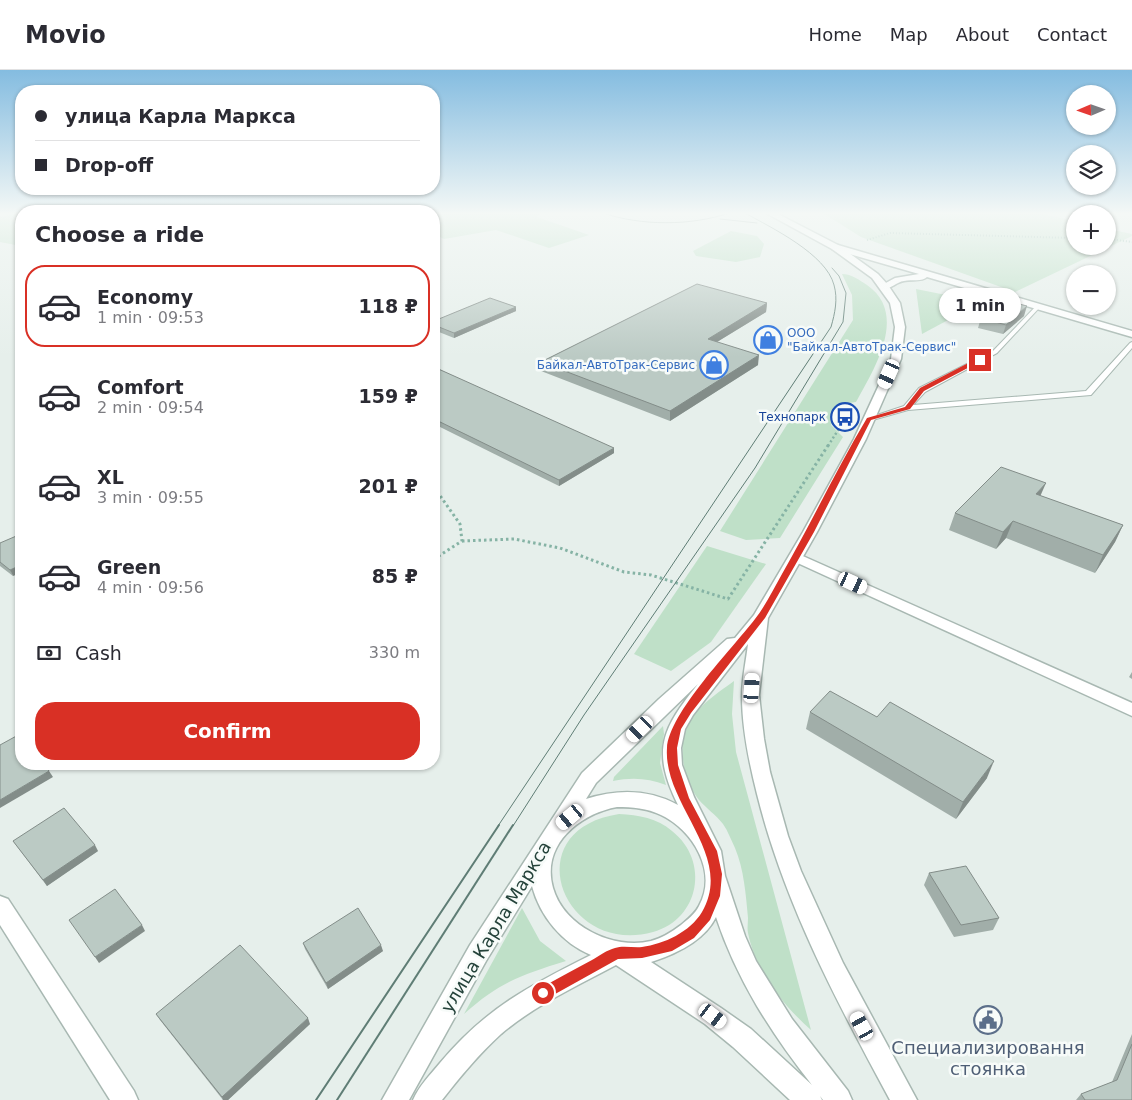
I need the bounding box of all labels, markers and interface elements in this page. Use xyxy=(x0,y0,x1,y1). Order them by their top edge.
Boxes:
text: Movio xyxy=(25,21,106,49)
text: Home xyxy=(809,24,862,45)
text: Map xyxy=(890,24,928,45)
text: About xyxy=(956,24,1009,45)
text: Contact xyxy=(1037,24,1107,45)
north arrow xyxy=(1066,85,1116,135)
map controls xyxy=(1066,85,1116,315)
text: улица Карла Маркса xyxy=(65,105,296,127)
button: layers xyxy=(1066,145,1116,195)
text: Drop-off xyxy=(65,154,153,176)
button: + xyxy=(1066,205,1116,255)
text: Choose a ride xyxy=(35,222,204,247)
button: − xyxy=(1066,265,1116,315)
icon: car xyxy=(37,284,82,329)
text: Economy xyxy=(97,286,193,308)
callout: 1 min xyxy=(939,288,1021,322)
text: 118 ₽ xyxy=(359,295,418,317)
text: 1 min xyxy=(955,296,1005,315)
text: 1 min · 09:53 xyxy=(97,308,204,327)
shop icon: ООО "Байкал-АвтоТрак-Сервис" xyxy=(753,325,783,355)
place label: ООО "Байкал-АвтоТрак-Сервис" xyxy=(787,326,956,354)
route end xyxy=(969,349,991,371)
shop icon: Байкал-АвтоТрак-Сервис xyxy=(699,350,729,380)
car xyxy=(876,357,901,391)
place label: Байкал-АвтоТрак-Сервис xyxy=(537,358,695,372)
icon: car xyxy=(37,374,82,419)
text: Comfort xyxy=(97,376,184,398)
text: 159 ₽ xyxy=(359,385,418,407)
text: 2 min · 09:54 xyxy=(97,398,204,417)
bus stop icon: Технопарк xyxy=(830,402,860,432)
place label: Технопарк xyxy=(758,410,826,424)
icon: car xyxy=(37,464,82,509)
text: XL xyxy=(97,466,124,488)
text: 201 ₽ xyxy=(359,475,418,497)
text: 3 min · 09:55 xyxy=(97,488,204,507)
icon: car xyxy=(37,554,82,599)
text: Green xyxy=(97,556,161,578)
text: 85 ₽ xyxy=(372,565,418,587)
car xyxy=(836,570,869,596)
text: 4 min · 09:56 xyxy=(97,578,204,597)
icon: cash xyxy=(35,639,63,667)
text: Cash xyxy=(75,642,122,664)
text: 330 m xyxy=(369,643,420,662)
car xyxy=(743,673,760,703)
button: Confirm xyxy=(35,702,420,760)
car xyxy=(623,713,656,745)
car xyxy=(553,802,586,832)
street label: улица Карла Маркса xyxy=(436,837,555,1016)
route start xyxy=(532,982,554,1004)
car xyxy=(696,1001,729,1031)
public building icon: Специализировання стоянка xyxy=(973,1005,1003,1035)
car xyxy=(848,1009,875,1043)
place label: Специализировання стоянка xyxy=(891,1037,1085,1079)

